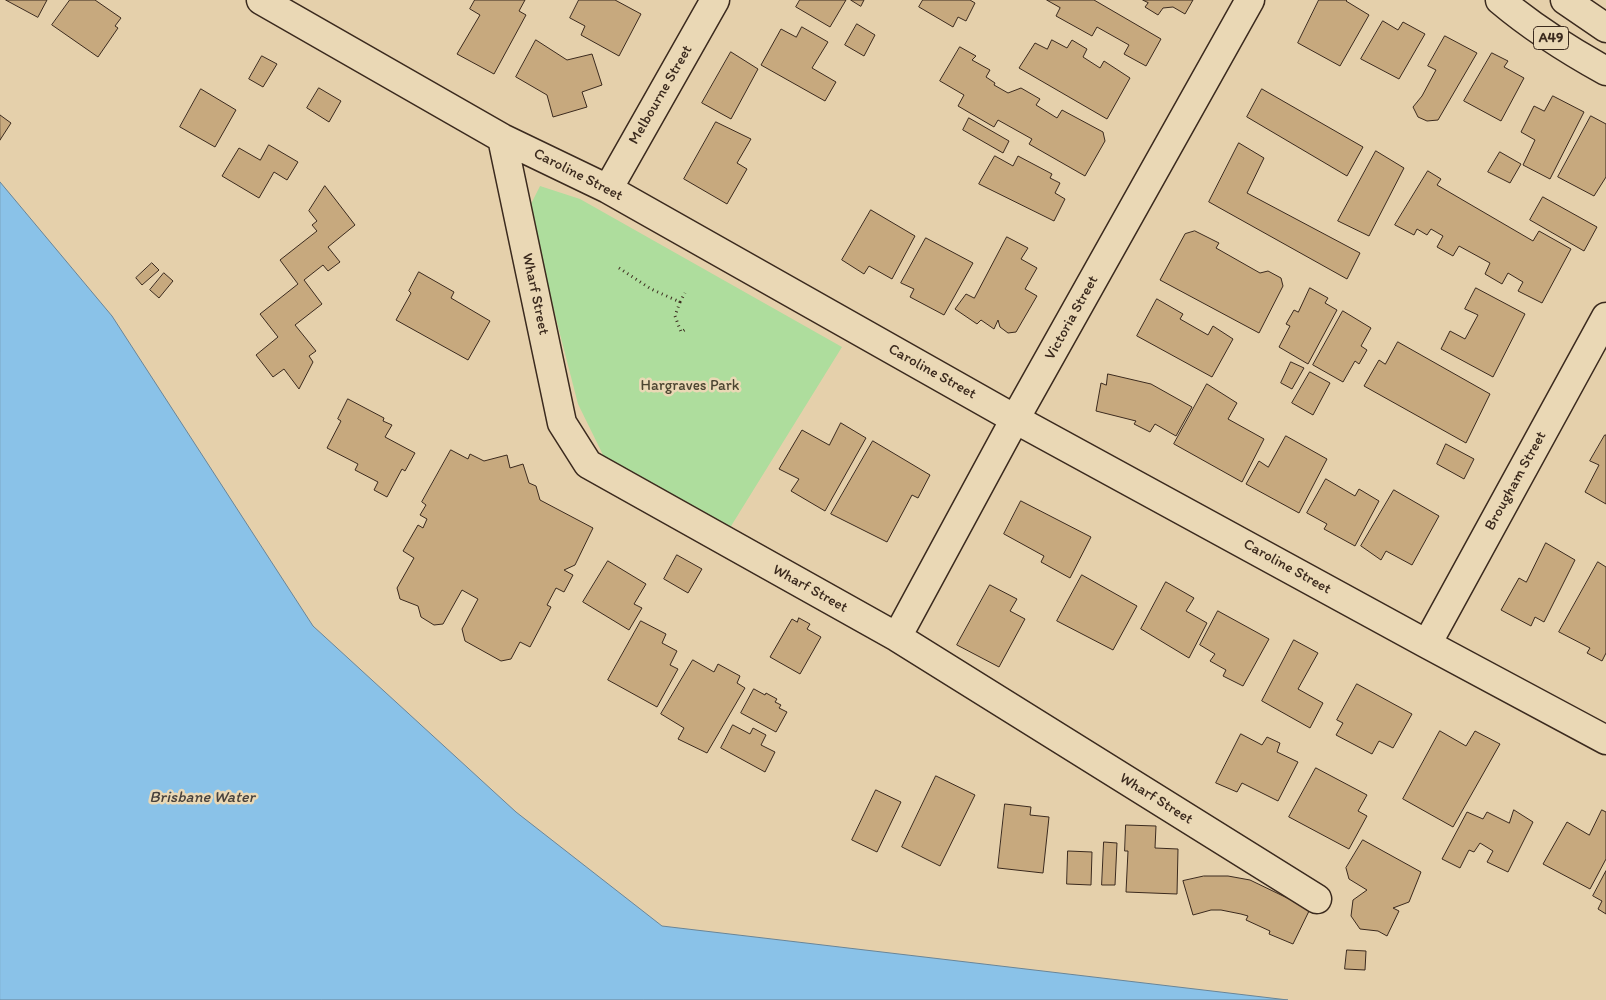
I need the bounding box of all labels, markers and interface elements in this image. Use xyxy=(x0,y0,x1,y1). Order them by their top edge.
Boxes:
road number: A49 xyxy=(1534,26,1568,49)
street label: Melbourne Street xyxy=(625,42,697,148)
street label: Caroline Street xyxy=(530,145,626,205)
street label: Wharf Street xyxy=(518,252,552,336)
street label: Victoria Street xyxy=(1041,273,1103,363)
street label: Caroline Street xyxy=(885,340,979,404)
park label: Hargraves Park xyxy=(641,377,739,395)
street label: Brougham Street xyxy=(1481,428,1551,534)
street label: Caroline Street xyxy=(1240,535,1334,599)
street label: Wharf Street xyxy=(769,561,851,617)
street label: Wharf Street xyxy=(1116,769,1196,829)
water label: Brisbane Water xyxy=(149,788,255,808)

